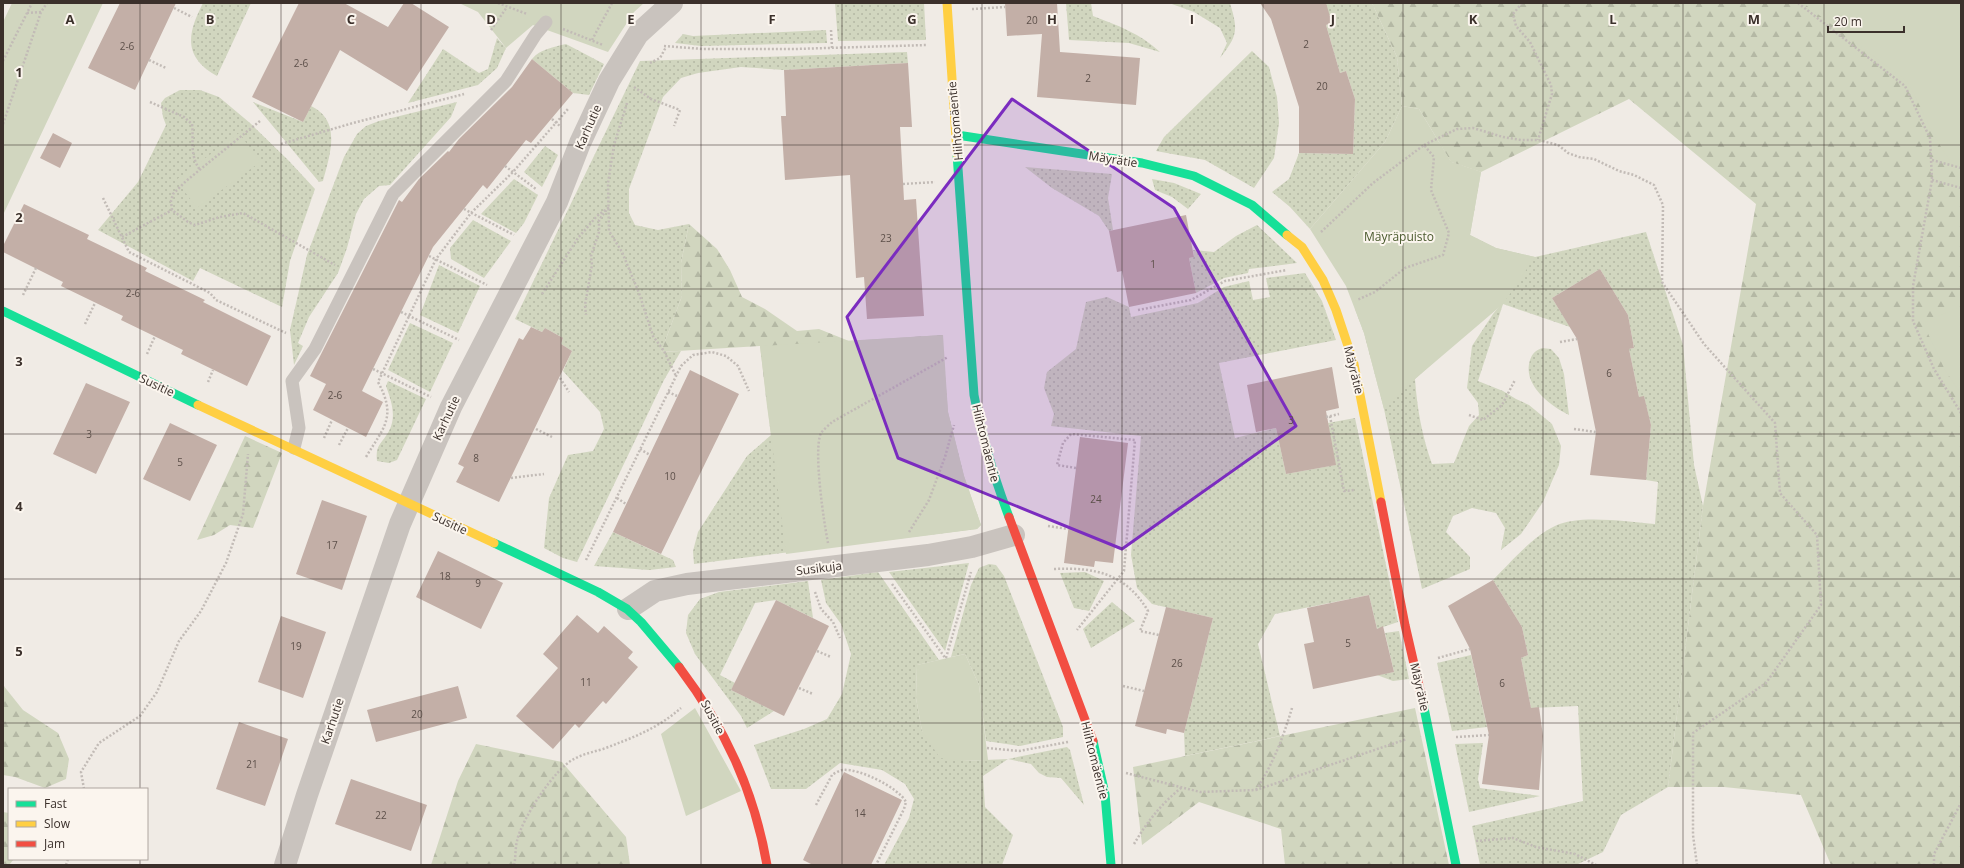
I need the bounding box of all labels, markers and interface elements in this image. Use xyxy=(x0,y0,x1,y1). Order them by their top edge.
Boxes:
scale bar xyxy=(1828,8,1904,34)
text: A xyxy=(66,10,75,28)
text: B xyxy=(206,10,215,28)
text: C xyxy=(347,10,355,28)
text: D xyxy=(486,10,496,28)
text: E xyxy=(627,10,635,28)
text: F xyxy=(768,10,776,28)
text: G xyxy=(907,10,917,28)
text: H xyxy=(1047,10,1057,28)
text: I xyxy=(1190,10,1194,28)
text: J xyxy=(1330,10,1335,28)
text: K xyxy=(1469,10,1478,28)
text: L xyxy=(1609,10,1617,28)
text: M xyxy=(1748,10,1760,28)
house number: 20 xyxy=(1026,13,1038,27)
text: 20 m xyxy=(1834,13,1862,30)
house number: 2 xyxy=(1303,37,1309,51)
house number: 2-6 xyxy=(120,39,135,53)
house number: 2-6 xyxy=(294,56,309,70)
text: 1 xyxy=(15,63,23,81)
house number: 2 xyxy=(1085,71,1091,85)
house number: 20 xyxy=(1316,79,1328,93)
street label: Hiihtomäentie xyxy=(943,80,967,161)
street label: Karhutie xyxy=(571,102,606,152)
street label: Mäyrätie xyxy=(1087,147,1139,171)
text: 2 xyxy=(15,208,23,226)
park label: Mäyräpuisto xyxy=(1364,228,1434,245)
house number: 23 xyxy=(880,231,892,245)
house number: 1 xyxy=(1150,257,1156,271)
house number: 2-6 xyxy=(126,286,141,300)
street label: Mäyrätie xyxy=(1340,344,1368,396)
text: 3 xyxy=(15,352,23,370)
house number: 6 xyxy=(1606,366,1612,380)
street label: Susitie xyxy=(137,370,177,401)
house number: 2-6 xyxy=(328,388,343,402)
street label: Karhutie xyxy=(428,393,464,443)
street label: Hiihtomäentie xyxy=(968,402,1004,484)
house number: 3 xyxy=(1288,413,1294,427)
house number: 3 xyxy=(86,427,92,441)
house number: 8 xyxy=(473,451,479,465)
house number: 5 xyxy=(177,455,183,469)
house number: 10 xyxy=(664,469,676,483)
house number: 24 xyxy=(1090,492,1102,506)
text: 4 xyxy=(15,497,23,515)
street label: Susitie xyxy=(430,508,470,539)
house number: 17 xyxy=(326,538,338,552)
street label: Susikuja xyxy=(795,557,843,579)
house number: 18 xyxy=(439,569,451,583)
house number: 9 xyxy=(475,576,481,590)
house number: 5 xyxy=(1345,636,1351,650)
house number: 19 xyxy=(290,639,302,653)
text: 5 xyxy=(15,642,23,660)
house number: 26 xyxy=(1171,656,1183,670)
street label: Mäyrätie xyxy=(1406,661,1434,713)
house number: 11 xyxy=(580,675,592,689)
house number: 6 xyxy=(1499,676,1505,690)
street label: Karhutie xyxy=(316,695,348,746)
street label: Susitie xyxy=(697,697,729,737)
house number: 20 xyxy=(411,707,423,721)
street label: Hiihtomäentie xyxy=(1077,719,1113,801)
house number: 21 xyxy=(246,757,258,771)
legend xyxy=(8,788,148,860)
text: Fast xyxy=(44,795,67,812)
house number: 14 xyxy=(854,806,866,820)
house number: 22 xyxy=(375,808,387,822)
text: Slow xyxy=(44,815,71,832)
text: Jam xyxy=(43,835,65,852)

